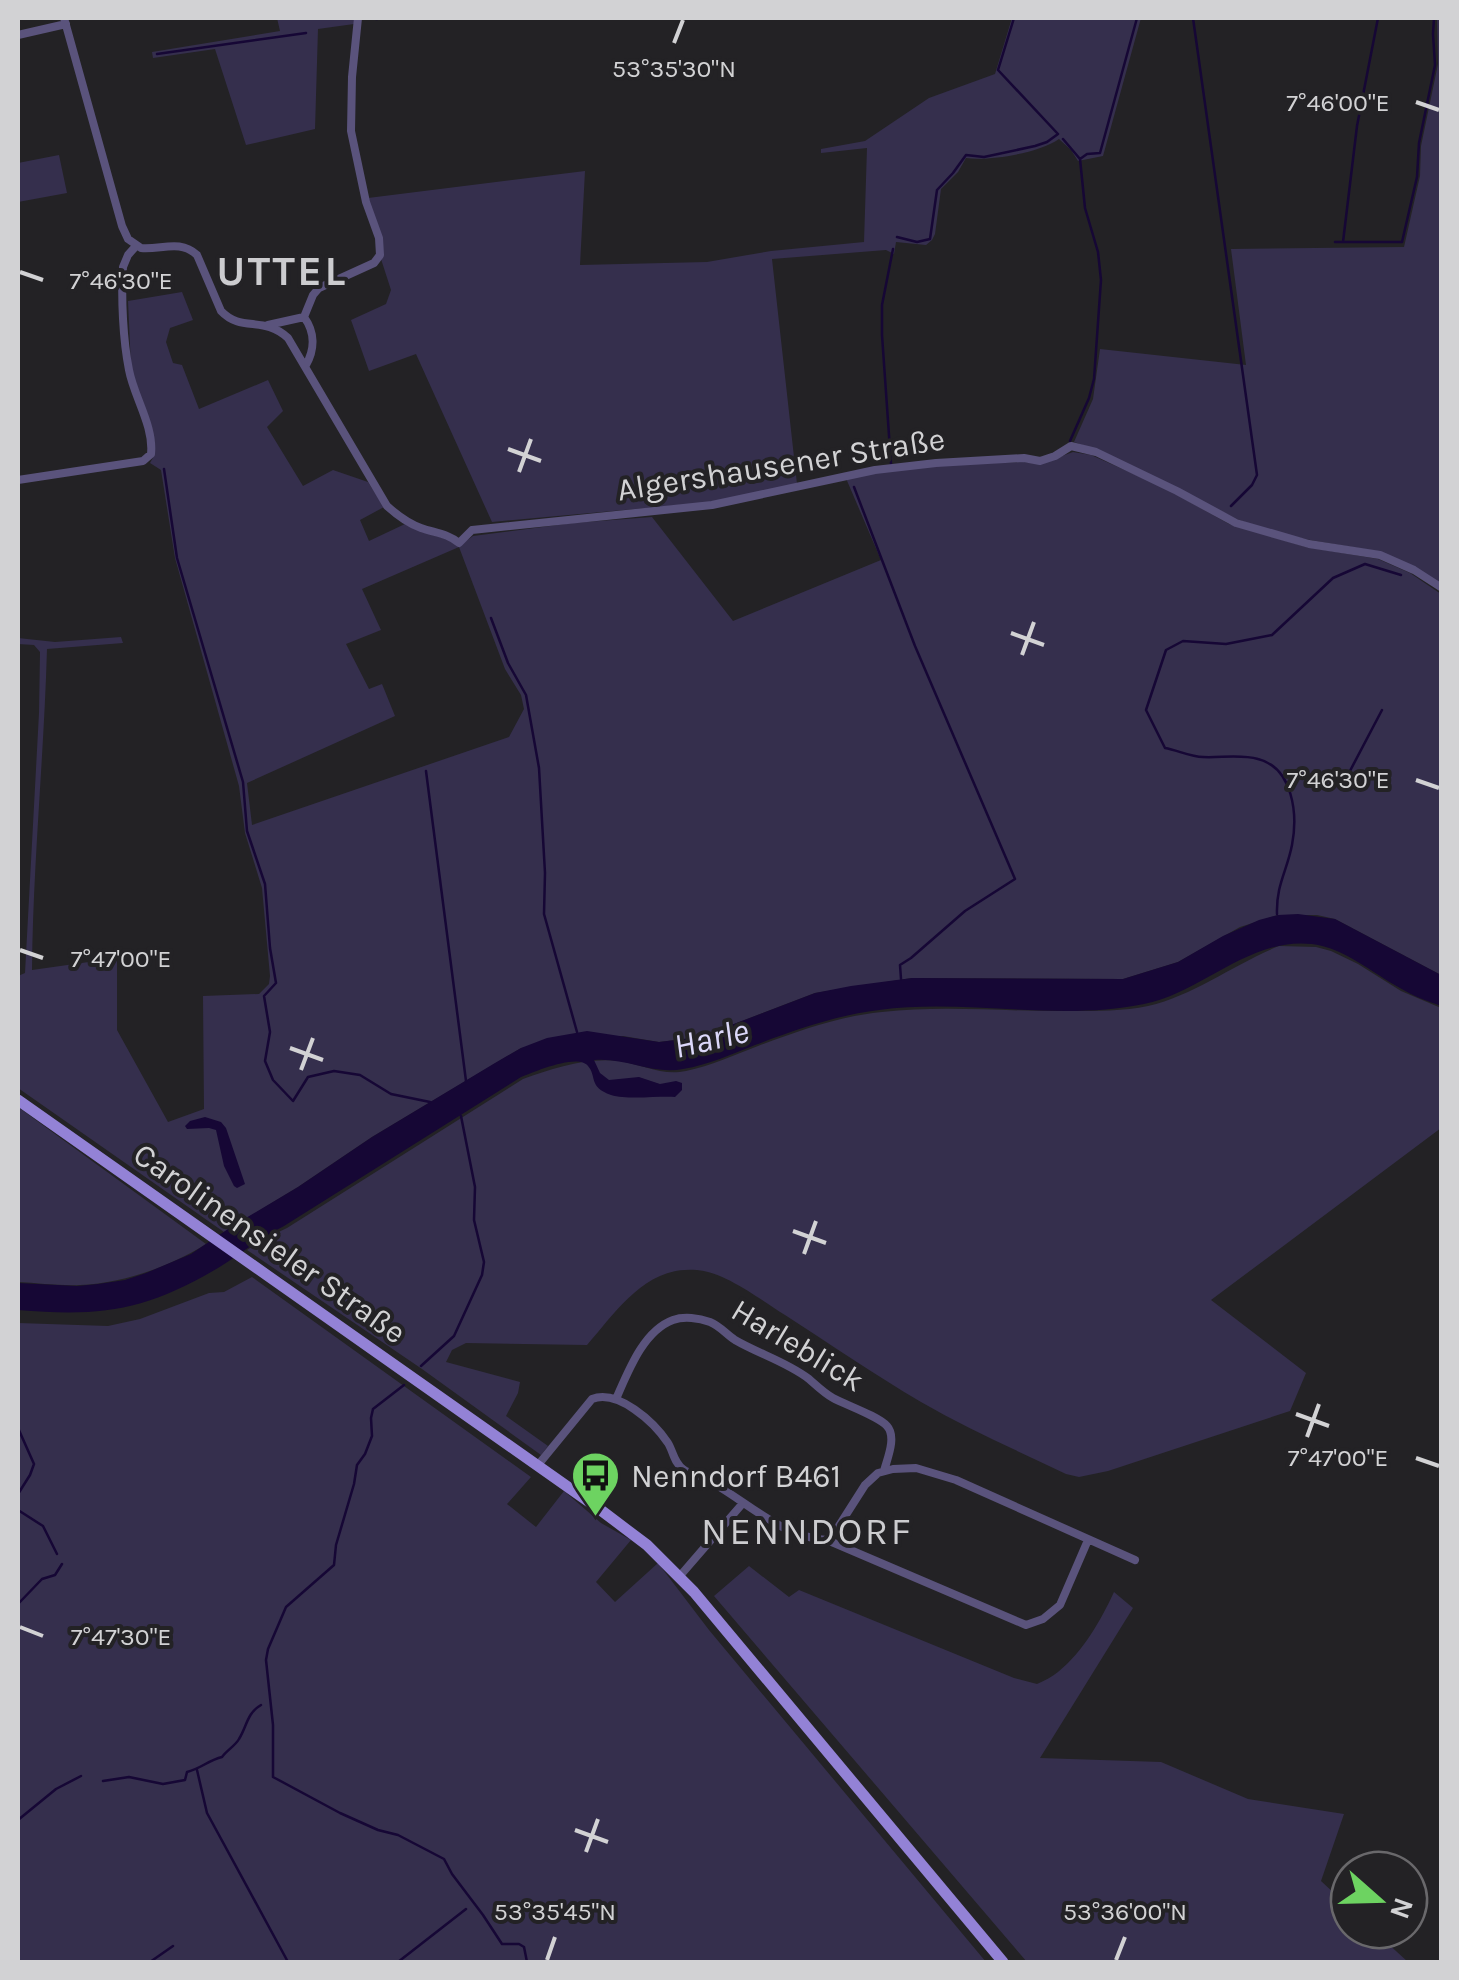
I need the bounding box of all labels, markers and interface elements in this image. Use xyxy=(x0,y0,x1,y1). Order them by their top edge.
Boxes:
text: 53°35'30"N xyxy=(612,54,736,83)
text: 7°46'00"E xyxy=(1286,88,1390,117)
district label: UTTEL xyxy=(216,246,348,296)
text: 7°46'30"E xyxy=(69,266,173,295)
street label: Algershausener Straße xyxy=(615,420,948,509)
text: 7°46'30"E xyxy=(1286,765,1390,794)
text: 7°47'00"E xyxy=(71,944,171,973)
water label: Harle xyxy=(670,1010,753,1067)
street label: Carolinensieler Straße xyxy=(126,1135,413,1351)
street label: Harleblick xyxy=(725,1291,871,1399)
text: 7°47'00"E xyxy=(1288,1443,1388,1472)
bus stop icon: Nenndorf B461 xyxy=(570,1450,622,1518)
place label: Nenndorf B461 xyxy=(631,1458,841,1495)
district label: NENNDORF xyxy=(701,1509,913,1554)
text: 7°47'30"E xyxy=(71,1622,171,1651)
north arrow xyxy=(1329,1850,1429,1950)
text: N xyxy=(1383,1893,1421,1923)
text: 53°35'45"N xyxy=(494,1897,616,1926)
text: 53°36'00"N xyxy=(1063,1897,1187,1926)

